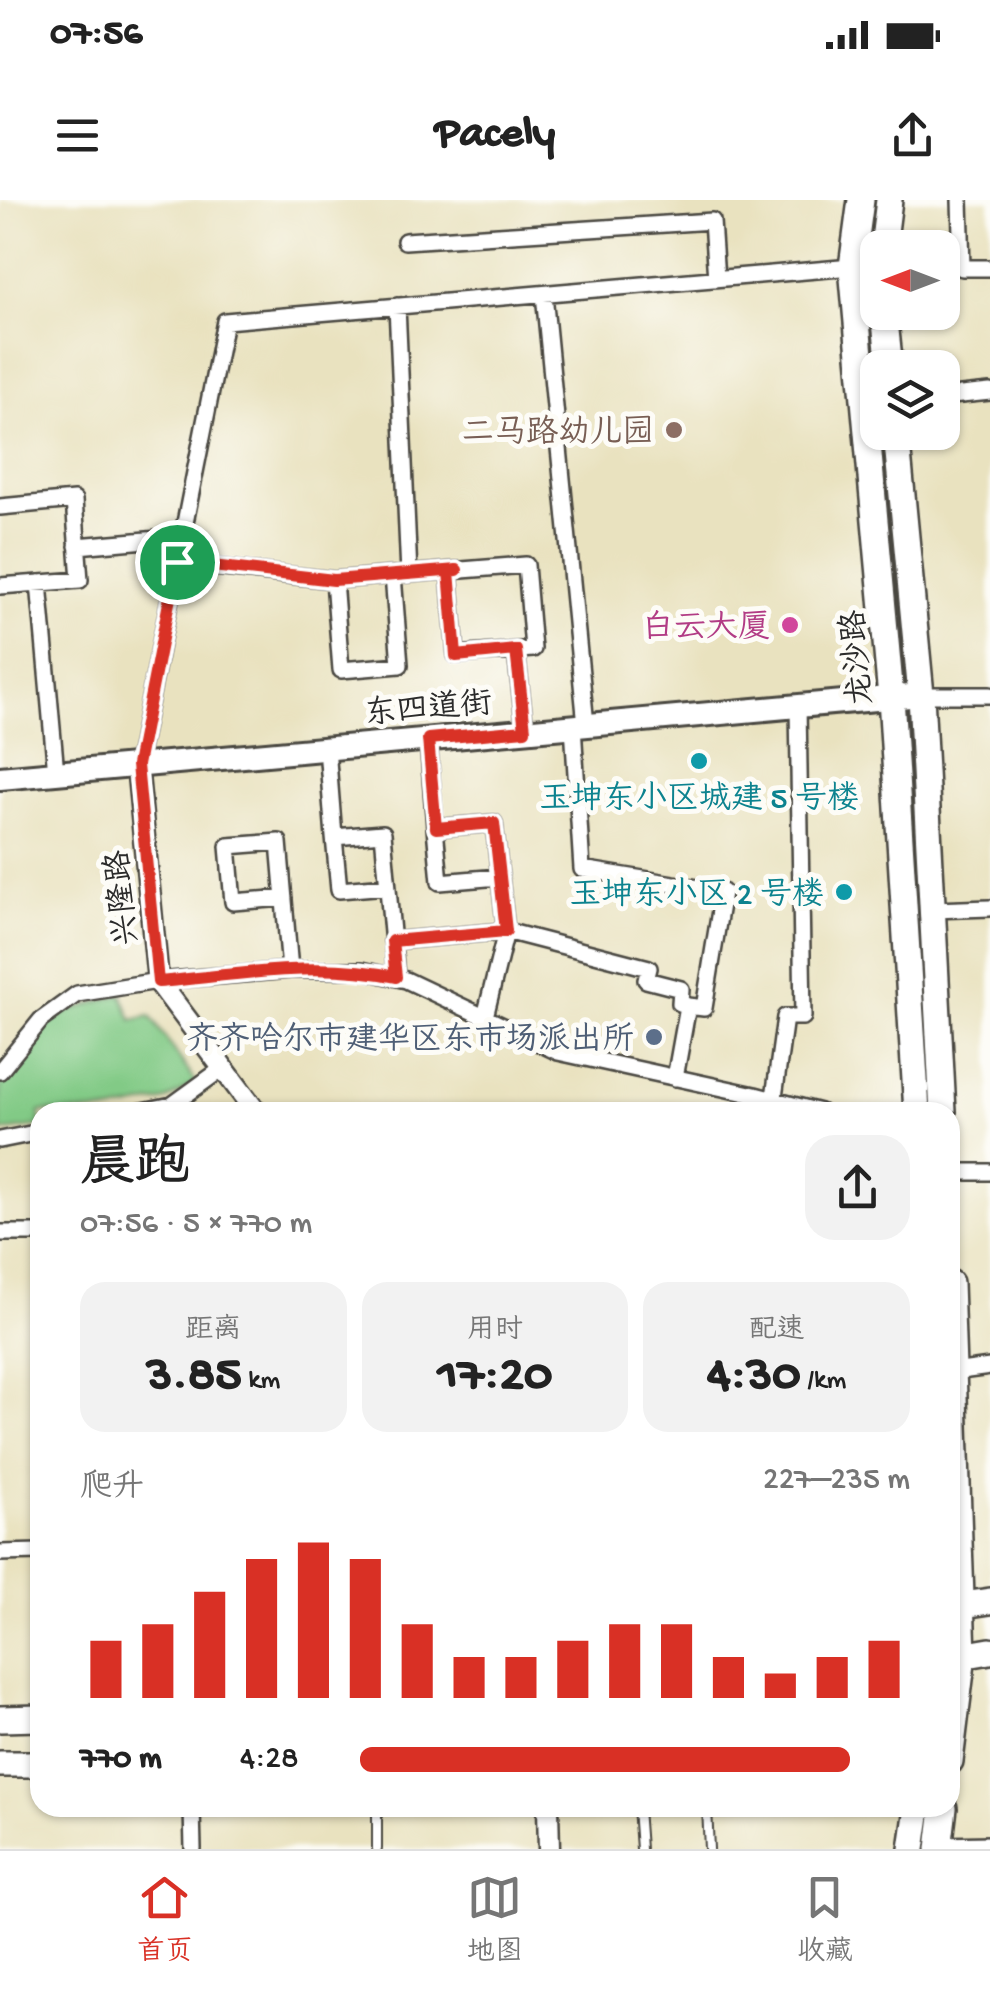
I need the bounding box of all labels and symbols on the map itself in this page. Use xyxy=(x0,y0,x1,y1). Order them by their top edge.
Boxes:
north arrow xyxy=(860,230,960,330)
place label: 二马路幼儿园 xyxy=(462,414,654,454)
marker: 二马路幼儿园 xyxy=(663,419,685,441)
pin xyxy=(135,520,220,605)
street label: 龙沙路 xyxy=(835,608,883,707)
place label: 白云大厦 xyxy=(642,609,770,649)
marker: 白云大厦 xyxy=(779,614,801,636)
street label: 东四道街 xyxy=(363,685,494,735)
marker: 玉坤东小区城建 5 号楼 xyxy=(688,750,710,772)
place label: 玉坤东小区城建 5 号楼 xyxy=(539,781,859,820)
street label: 兴隆路 xyxy=(99,848,149,947)
place label: 玉坤东小区 2 号楼 xyxy=(569,877,824,916)
marker: 玉坤东小区 2 号楼 xyxy=(833,881,855,903)
place label: 齐齐哈尔市建华区东市场派出所 xyxy=(186,1021,634,1061)
marker: 齐齐哈尔市建华区东市场派出所 xyxy=(643,1026,665,1048)

